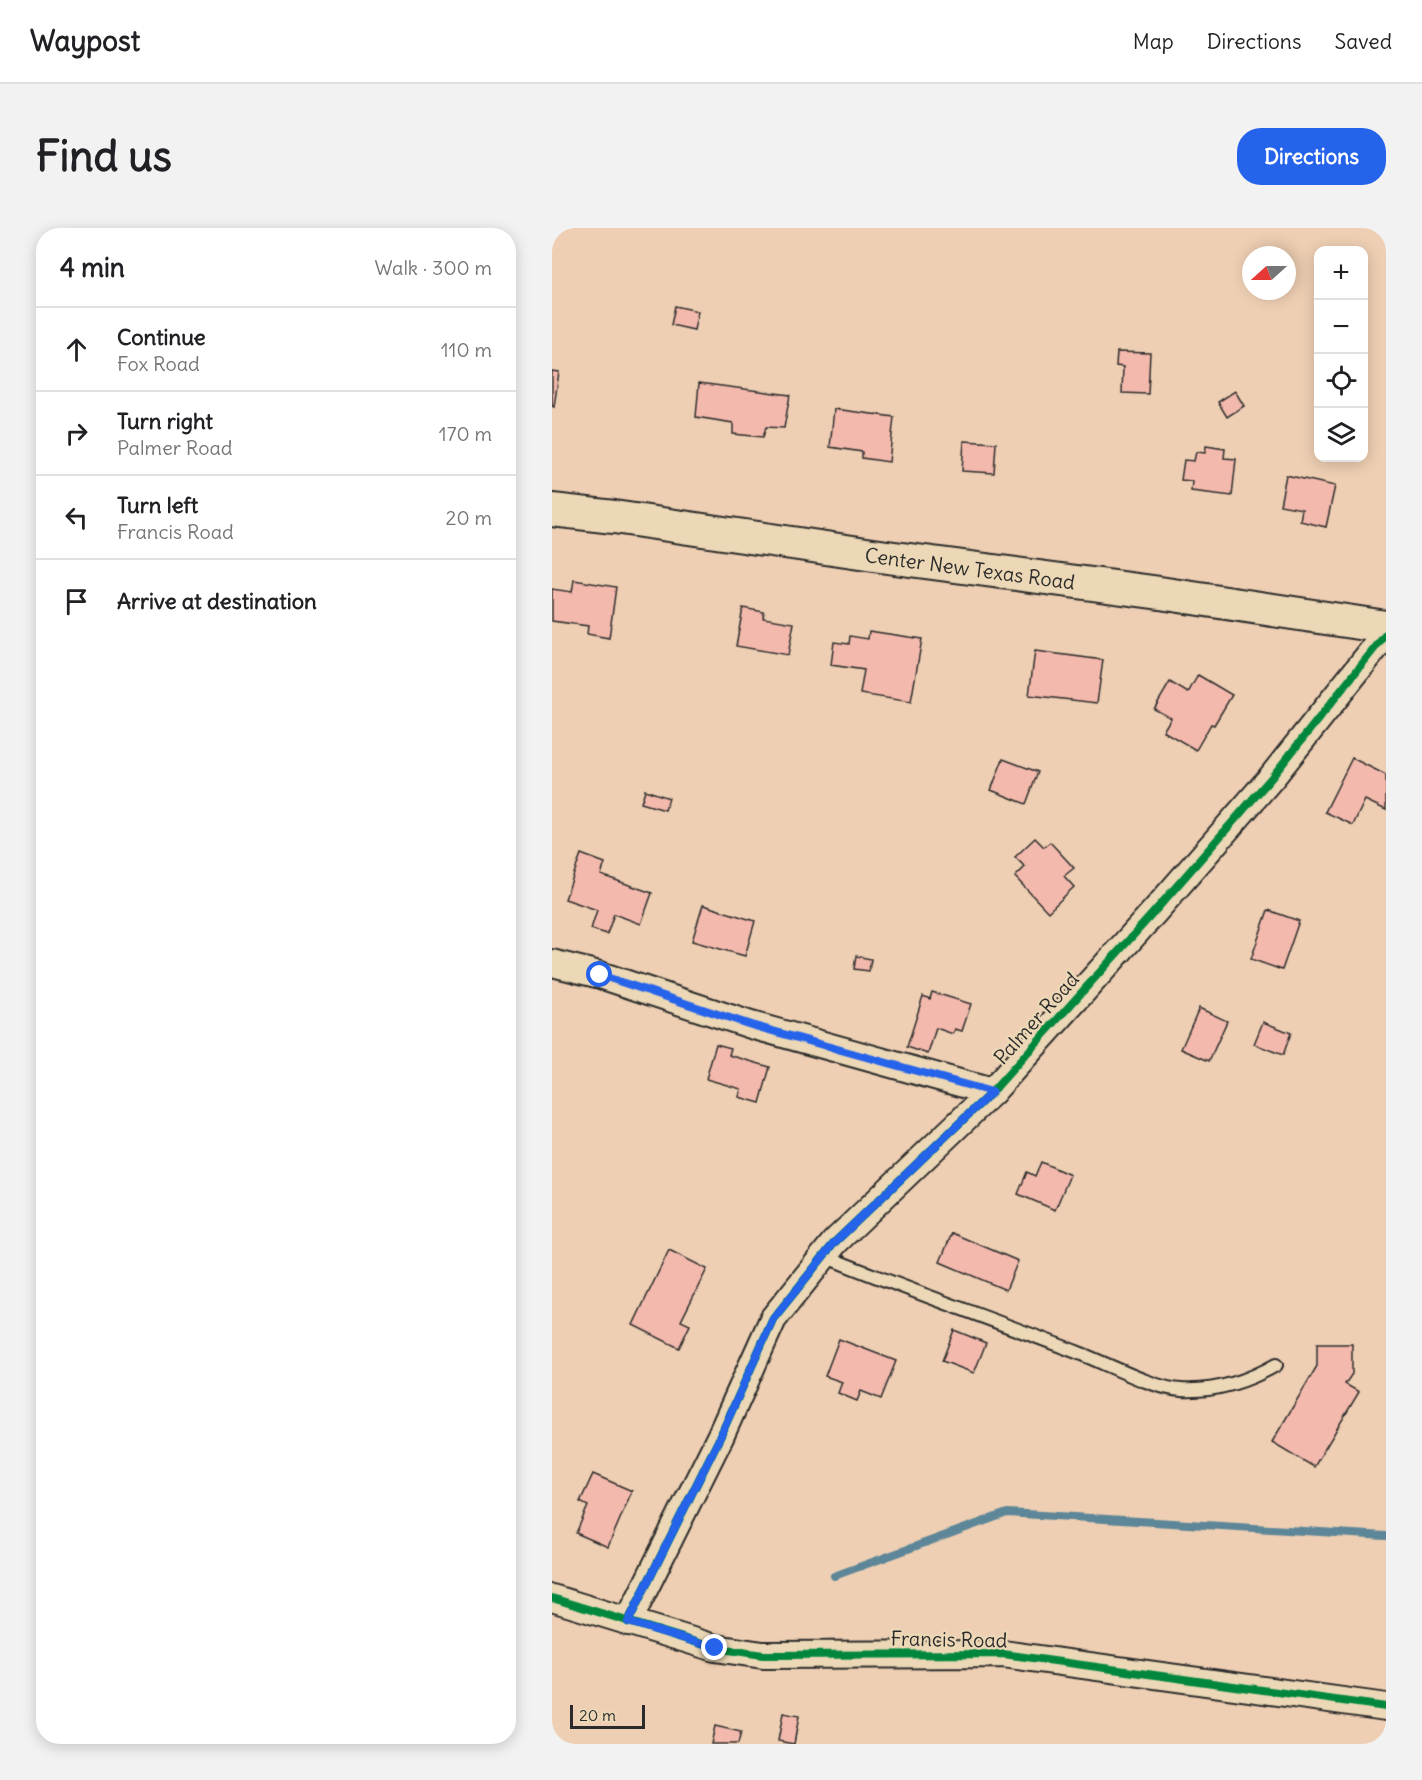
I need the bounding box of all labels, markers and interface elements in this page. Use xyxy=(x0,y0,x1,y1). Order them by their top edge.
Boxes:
text: Waypost xyxy=(30,23,140,59)
text: Map xyxy=(1133,28,1174,55)
text: Directions xyxy=(1207,28,1301,55)
text: Saved xyxy=(1334,28,1392,55)
button: Directions xyxy=(1237,128,1386,185)
text: Find us xyxy=(36,130,172,182)
north arrow xyxy=(1242,246,1296,300)
map controls xyxy=(1314,246,1368,462)
button: + xyxy=(1314,246,1368,300)
text: 4 min xyxy=(60,251,125,284)
text: Walk · 300 m xyxy=(374,255,492,280)
button: − xyxy=(1314,300,1368,354)
text: Continue xyxy=(117,323,206,351)
icon: ahead xyxy=(60,333,93,366)
text: 110 m xyxy=(441,337,492,362)
text: Fox Road xyxy=(117,351,200,376)
button: locate xyxy=(1314,354,1368,408)
text: Turn right xyxy=(117,407,213,435)
button: layers xyxy=(1314,408,1368,462)
icon: right xyxy=(60,417,93,450)
text: 170 m xyxy=(439,421,492,446)
text: Palmer Road xyxy=(117,435,233,460)
text: Turn left xyxy=(117,491,198,519)
icon: left xyxy=(60,501,93,534)
text: 20 m xyxy=(446,505,492,530)
text: Francis Road xyxy=(117,519,234,544)
street label: Center New Texas Road xyxy=(863,541,1077,594)
icon: arrive xyxy=(60,585,93,618)
text: Arrive at destination xyxy=(117,587,317,615)
route start xyxy=(586,961,612,987)
street label: Palmer Road xyxy=(988,967,1084,1069)
street label: Francis Road xyxy=(890,1625,1008,1653)
route end xyxy=(701,1634,727,1660)
scale bar xyxy=(570,1702,645,1730)
text: 20 m xyxy=(579,1705,616,1725)

